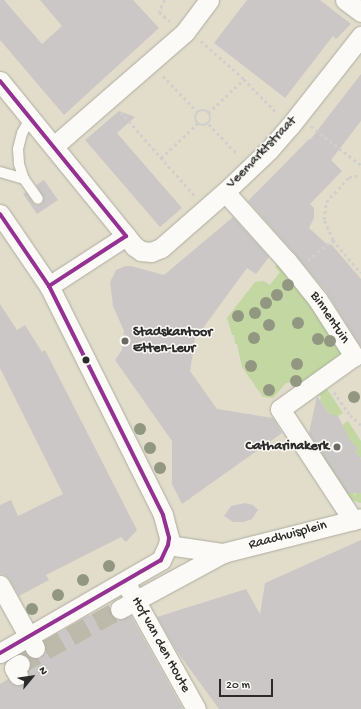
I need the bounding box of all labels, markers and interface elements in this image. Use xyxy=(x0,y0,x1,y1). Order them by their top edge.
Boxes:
street label: Veemarktstraat xyxy=(223,113,301,193)
street label: Binnentuin xyxy=(305,289,353,347)
place label: Stadskantoor Etten-Leur xyxy=(133,325,212,358)
marker: Stadskantoor Etten-Leur xyxy=(120,336,130,346)
unlabelled marker xyxy=(81,355,91,365)
place label: Catharinakerk xyxy=(246,439,329,455)
marker: Catharinakerk xyxy=(332,442,342,452)
street label: Raadhuisplein xyxy=(247,518,329,554)
street label: Hof van den Houte xyxy=(127,594,193,696)
north arrow xyxy=(12,657,52,697)
text: N xyxy=(36,665,49,677)
scale bar xyxy=(221,671,275,697)
text: 20 m xyxy=(226,679,250,693)

